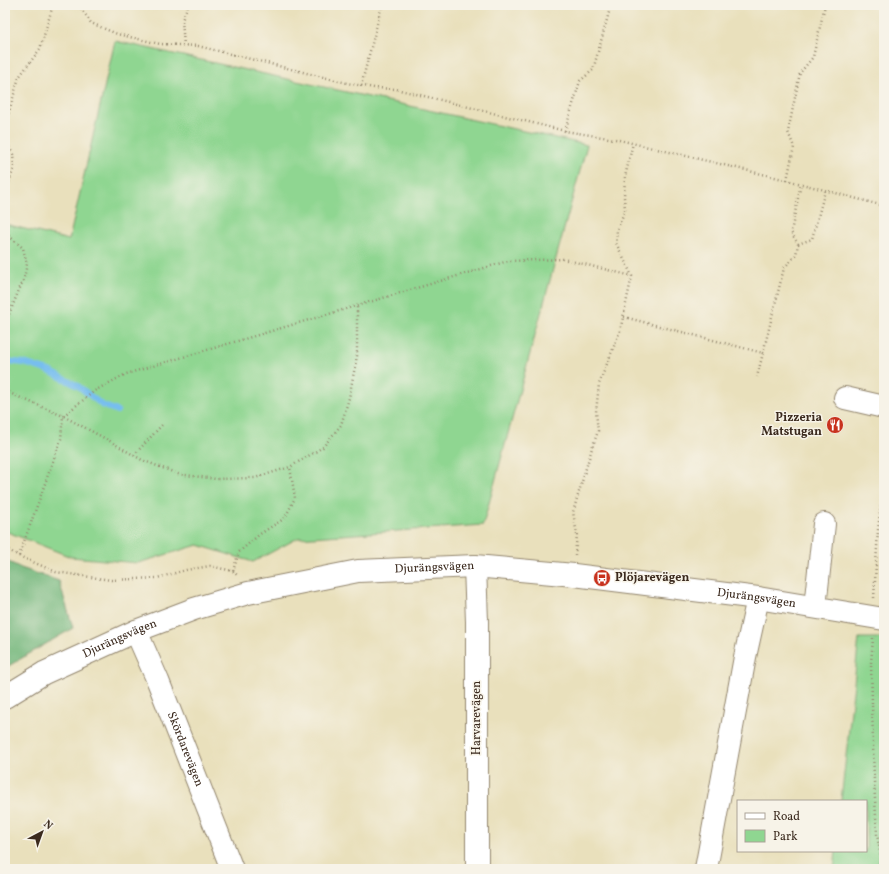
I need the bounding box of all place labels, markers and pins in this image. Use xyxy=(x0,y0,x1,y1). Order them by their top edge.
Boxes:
place label: Pizzeria Matstugan xyxy=(761,410,822,440)
restaurant icon: Pizzeria Matstugan xyxy=(825,415,845,435)
bus stop icon: Plöjarevägen xyxy=(592,568,612,588)
place label: Plöjarevägen xyxy=(615,570,689,586)

